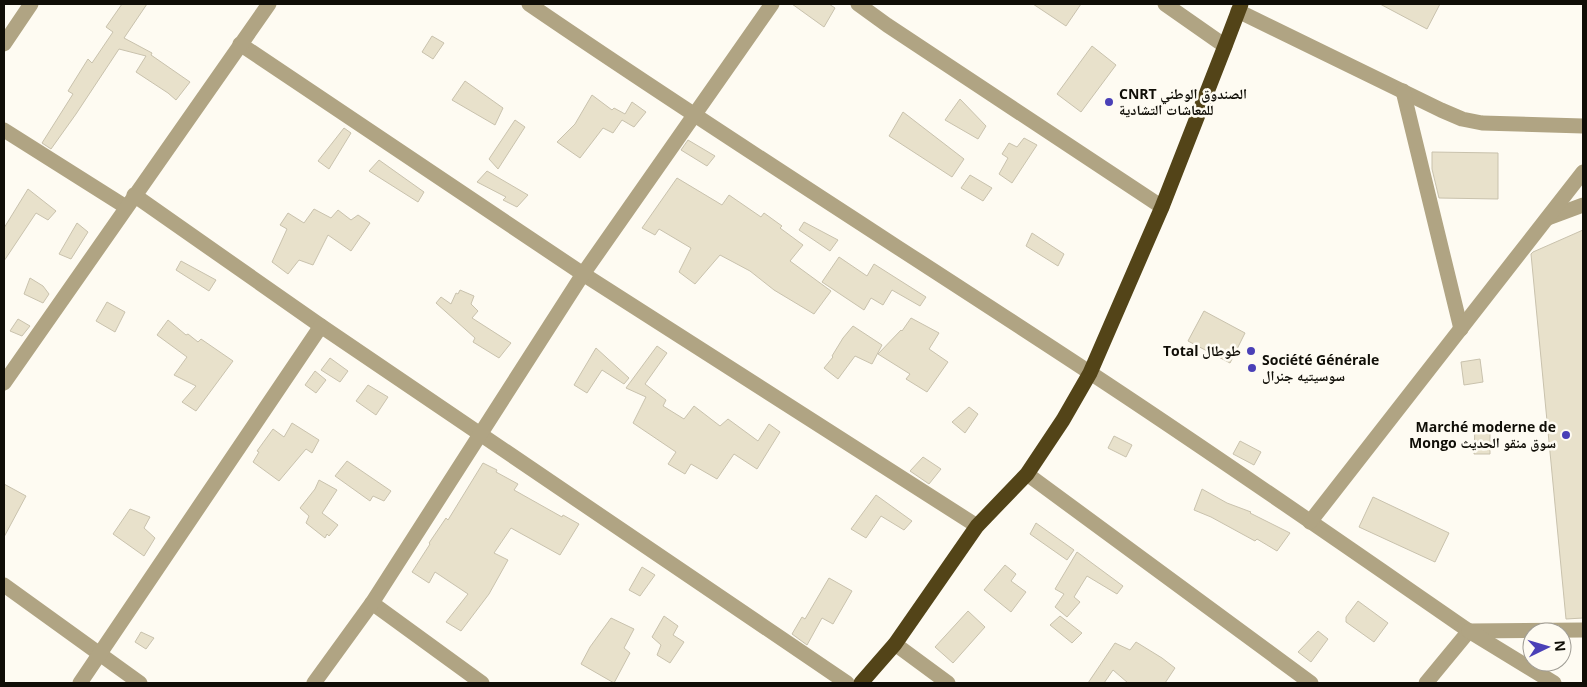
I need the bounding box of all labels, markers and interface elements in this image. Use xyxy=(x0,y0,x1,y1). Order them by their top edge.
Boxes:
place label: CNRT الصندوق الوطني للمعاشات التشادية xyxy=(1119,84,1247,119)
marker: CNRT الصندوق الوطني للمعاشات التشادية xyxy=(1103,96,1115,108)
place label: Total طوطال xyxy=(1163,341,1241,360)
marker: Total طوطال xyxy=(1245,345,1257,357)
place label: Société Générale سوسيتيه جنرال xyxy=(1262,350,1379,385)
marker: Société Générale سوسيتيه جنرال xyxy=(1246,362,1258,374)
place label: Marché moderne de Mongo سوق منقو الحديث xyxy=(1409,417,1556,452)
marker: Marché moderne de Mongo سوق منقو الحديث xyxy=(1560,429,1572,441)
north arrow xyxy=(1522,622,1572,672)
text: N xyxy=(1550,639,1570,652)

